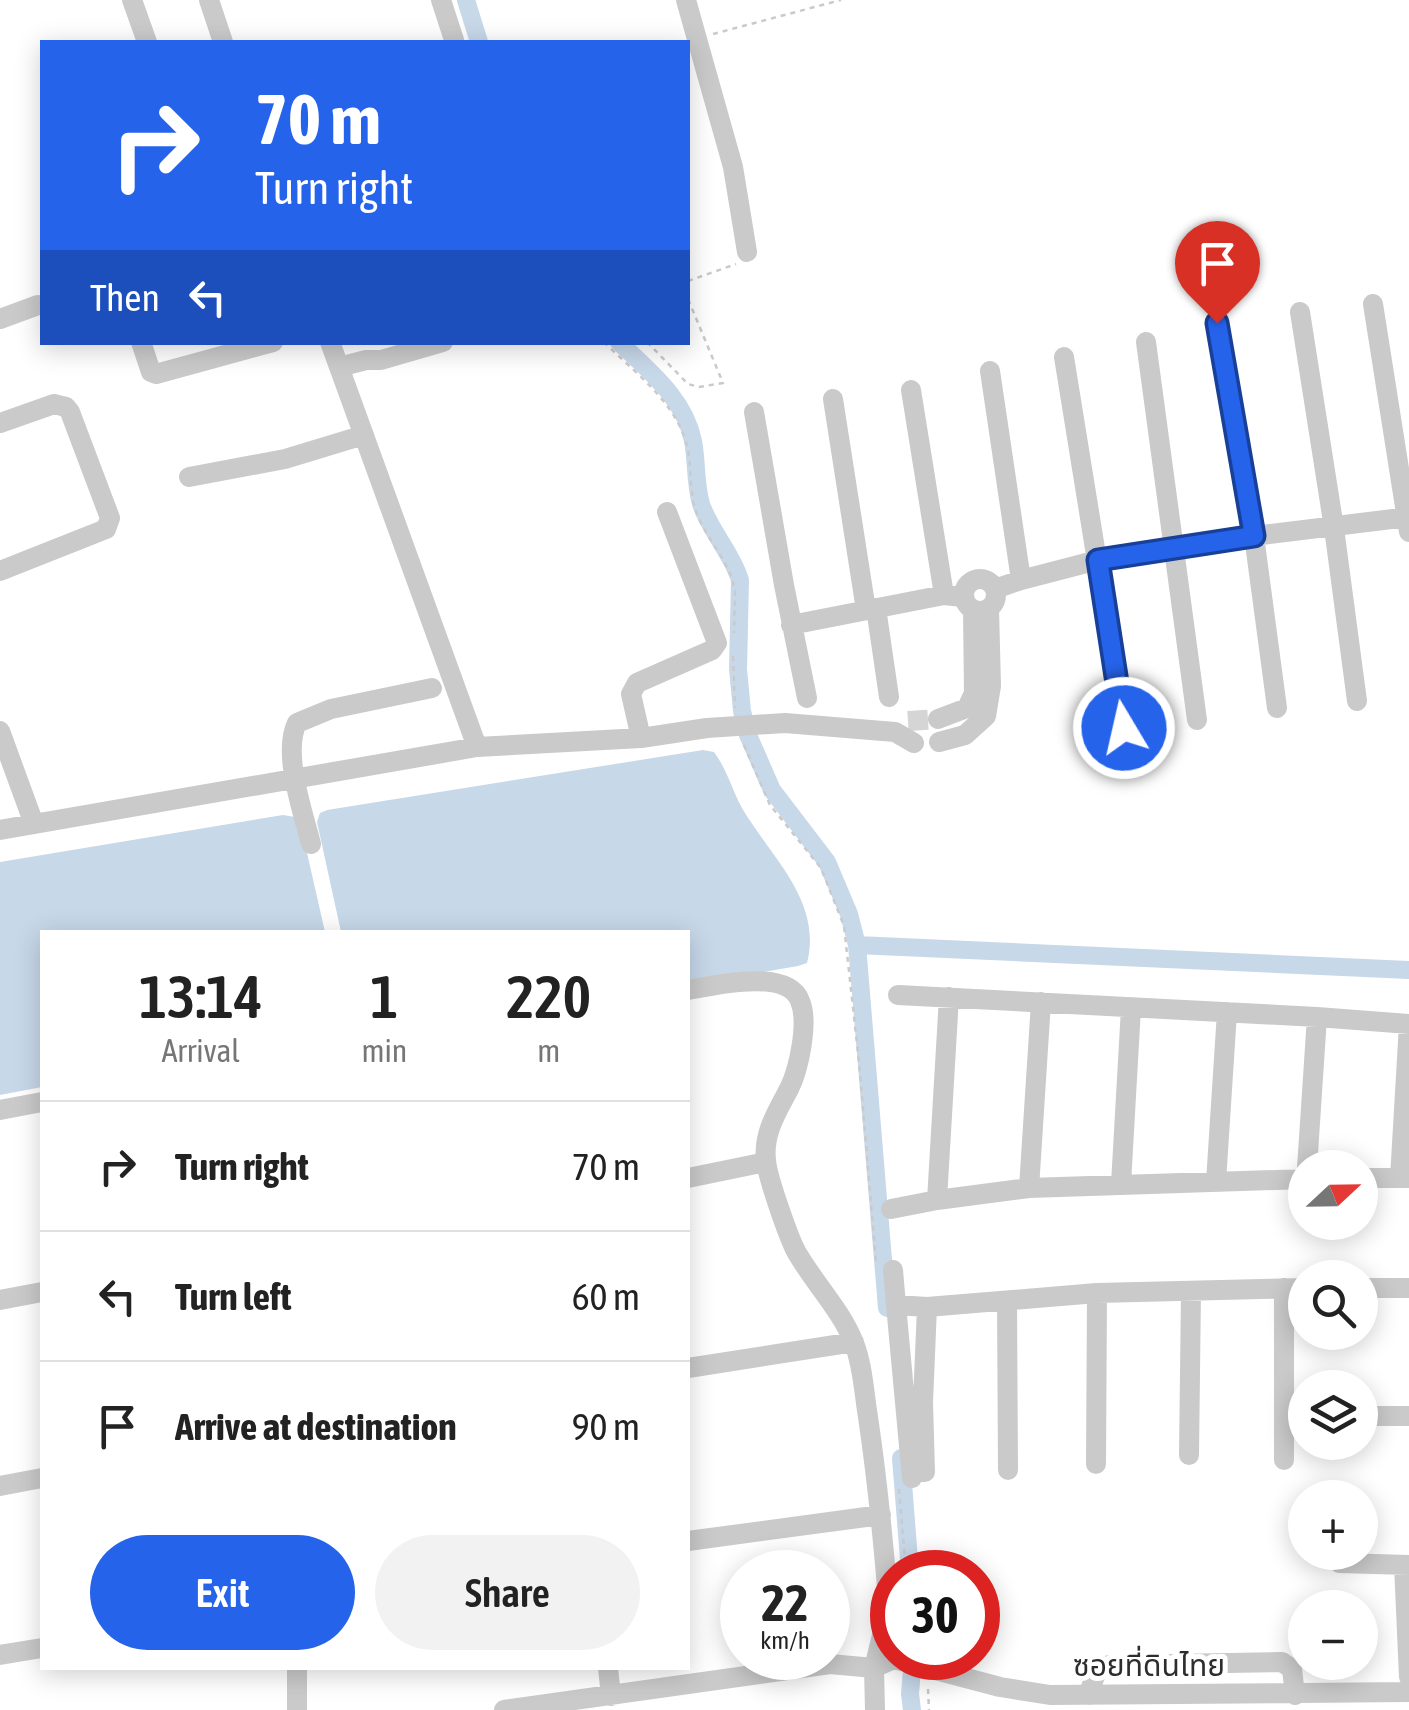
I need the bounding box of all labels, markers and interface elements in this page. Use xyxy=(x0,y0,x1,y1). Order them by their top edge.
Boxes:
text: 70 m xyxy=(255,79,381,159)
icon: right xyxy=(90,80,220,210)
text: Turn right xyxy=(255,162,413,214)
pin xyxy=(1175,221,1260,324)
icon: arrive xyxy=(1190,236,1245,291)
icon: left xyxy=(180,270,235,325)
text: Then xyxy=(90,276,160,319)
position arrow xyxy=(1072,676,1176,780)
text: 13:14 xyxy=(139,962,262,1031)
text: 1 xyxy=(370,962,399,1031)
text: 220 xyxy=(506,962,591,1031)
text: Arrival xyxy=(162,1032,240,1069)
text: min xyxy=(361,1032,407,1069)
text: m xyxy=(537,1032,560,1069)
icon: right xyxy=(90,1139,145,1194)
text: Turn right xyxy=(175,1145,309,1188)
text: 70 m xyxy=(572,1145,640,1188)
north arrow xyxy=(1288,1150,1378,1240)
map controls xyxy=(1288,1150,1378,1680)
button: search xyxy=(1288,1260,1378,1350)
icon: left xyxy=(90,1269,145,1324)
text: Turn left xyxy=(175,1275,291,1318)
text: 60 m xyxy=(572,1275,640,1318)
button: layers xyxy=(1288,1370,1378,1460)
icon: arrive xyxy=(90,1399,145,1454)
text: Arrive at destination xyxy=(175,1405,457,1448)
text: 90 m xyxy=(572,1405,640,1448)
button: + xyxy=(1288,1480,1378,1570)
button: Exit xyxy=(90,1535,355,1650)
button: Share xyxy=(375,1535,640,1650)
speed limit sign: 30 xyxy=(870,1550,1000,1680)
text: 22 xyxy=(761,1574,808,1632)
button: − xyxy=(1288,1590,1378,1680)
text: km/h xyxy=(760,1626,810,1654)
street label: ซอยที่ดินไทย xyxy=(1073,1645,1225,1682)

